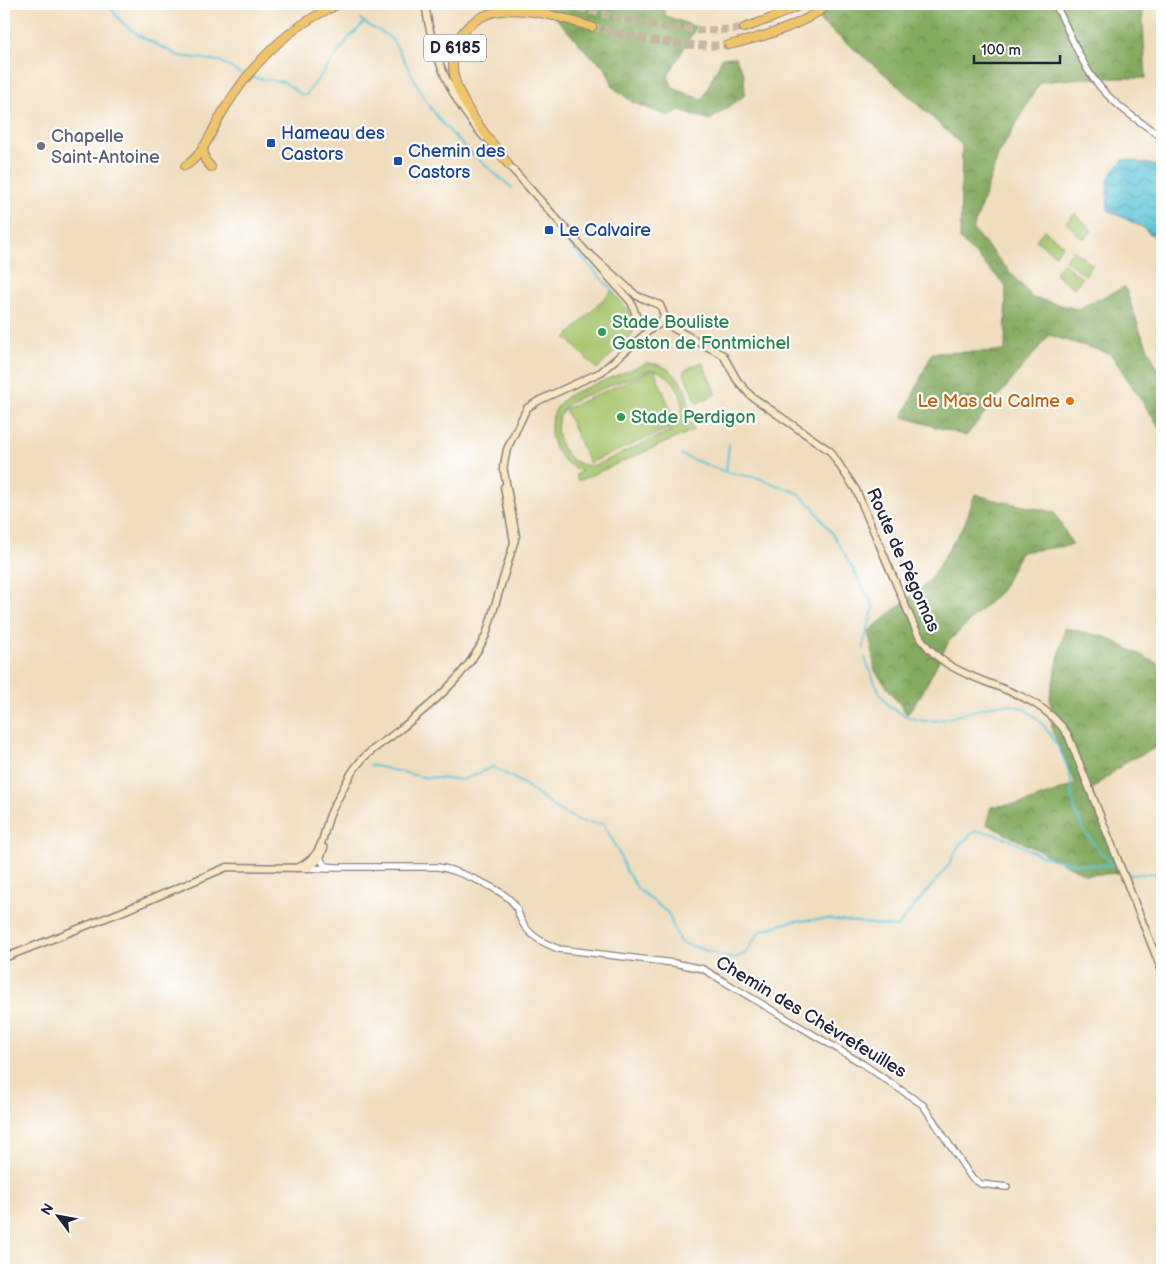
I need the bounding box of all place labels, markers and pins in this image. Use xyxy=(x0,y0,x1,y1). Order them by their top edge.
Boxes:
place label: Hameau des Castors xyxy=(281,123,385,165)
place label: Chapelle Saint-Antoine xyxy=(51,126,160,168)
marker: Hameau des Castors xyxy=(265,137,277,149)
marker: Chapelle Saint-Antoine xyxy=(35,140,47,152)
place label: Chemin des Castors xyxy=(408,141,506,183)
marker: Chemin des Castors xyxy=(392,155,404,167)
place label: Le Calvaire xyxy=(559,220,651,241)
marker: Le Calvaire xyxy=(543,224,555,236)
place label: Stade Bouliste Gaston de Fontmichel xyxy=(612,312,790,354)
marker: Stade Bouliste Gaston de Fontmichel xyxy=(596,326,608,338)
place label: Le Mas du Calme xyxy=(917,391,1060,412)
marker: Le Mas du Calme xyxy=(1064,395,1076,407)
place label: Stade Perdigon xyxy=(631,407,756,428)
marker: Stade Perdigon xyxy=(615,411,627,423)

